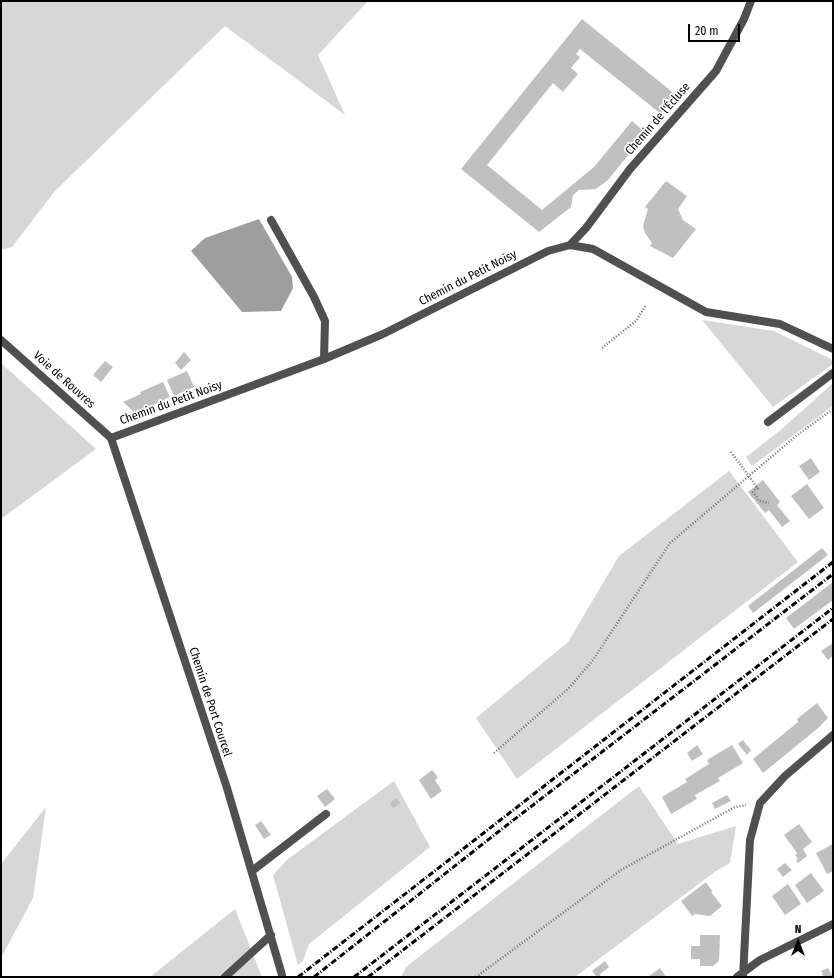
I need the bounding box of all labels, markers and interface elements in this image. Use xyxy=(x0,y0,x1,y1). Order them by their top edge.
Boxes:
scale bar xyxy=(690,16,742,42)
text: 20 m xyxy=(695,24,719,38)
street label: Chemin de l'Écluse xyxy=(623,80,693,158)
street label: Chemin du Petit Noisy xyxy=(417,247,519,309)
street label: Voie de Rouvres xyxy=(30,348,98,412)
street label: Chemin du Petit Noisy xyxy=(118,378,224,428)
street label: Chemin de Port Courcel xyxy=(185,645,235,759)
north arrow xyxy=(778,922,818,962)
text: N xyxy=(795,923,801,936)

